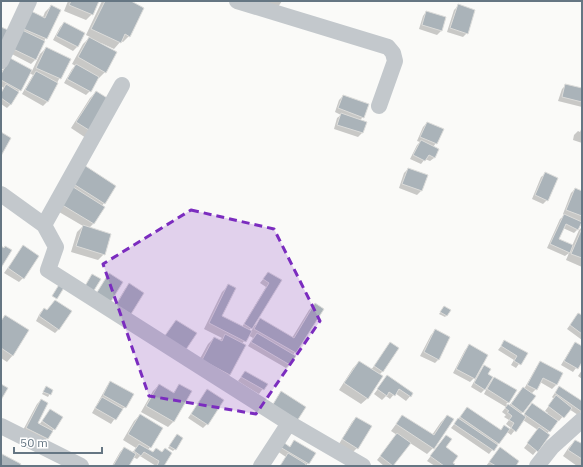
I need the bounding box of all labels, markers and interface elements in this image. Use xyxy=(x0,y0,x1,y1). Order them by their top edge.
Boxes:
scale bar xyxy=(14,429,102,455)
text: 50 m xyxy=(20,435,48,450)

